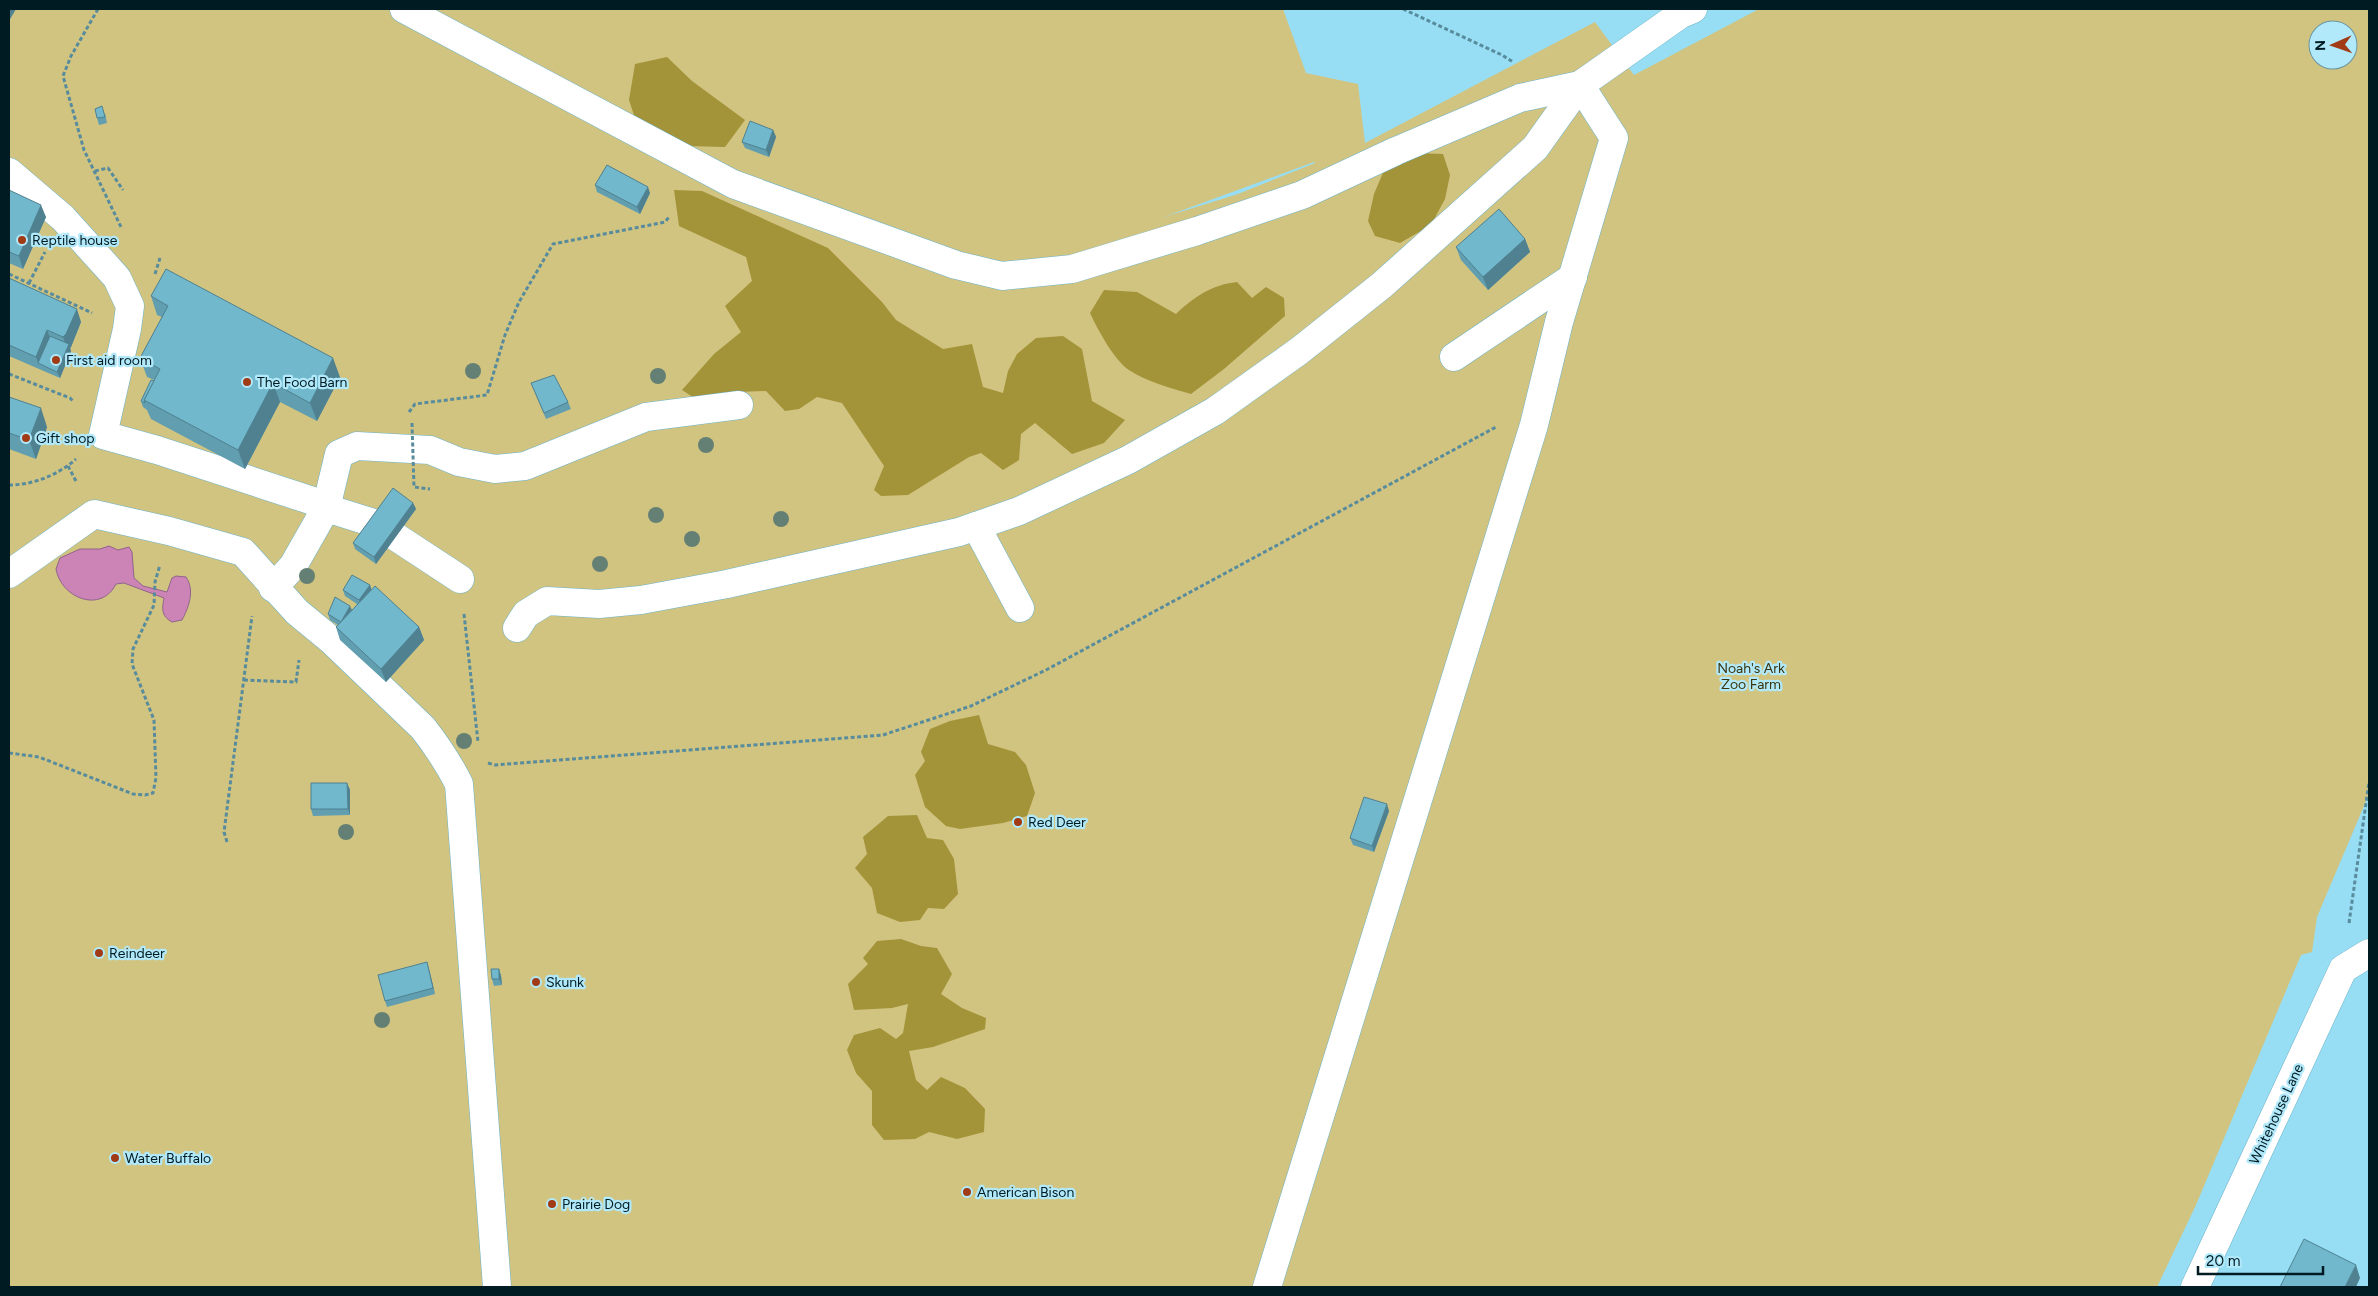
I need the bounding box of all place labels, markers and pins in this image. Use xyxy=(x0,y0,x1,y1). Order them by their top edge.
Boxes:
place label: Reptile house xyxy=(32,232,118,249)
marker: Reptile house xyxy=(16,234,28,246)
place label: First aid room xyxy=(66,352,152,369)
marker: First aid room xyxy=(50,354,62,366)
place label: The Food Barn xyxy=(257,374,347,391)
marker: The Food Barn xyxy=(241,376,253,388)
place label: Gift shop xyxy=(36,430,95,447)
marker: Gift shop xyxy=(20,432,32,444)
place label: Red Deer xyxy=(1028,814,1086,831)
marker: Red Deer xyxy=(1012,816,1024,828)
place label: Reindeer xyxy=(109,945,165,962)
marker: Reindeer xyxy=(93,947,105,959)
place label: Skunk xyxy=(546,974,584,991)
marker: Skunk xyxy=(530,976,542,988)
place label: Water Buffalo xyxy=(125,1150,211,1167)
marker: Water Buffalo xyxy=(109,1152,121,1164)
place label: American Bison xyxy=(977,1184,1074,1201)
marker: American Bison xyxy=(961,1186,973,1198)
place label: Prairie Dog xyxy=(562,1196,630,1213)
marker: Prairie Dog xyxy=(546,1198,558,1210)

